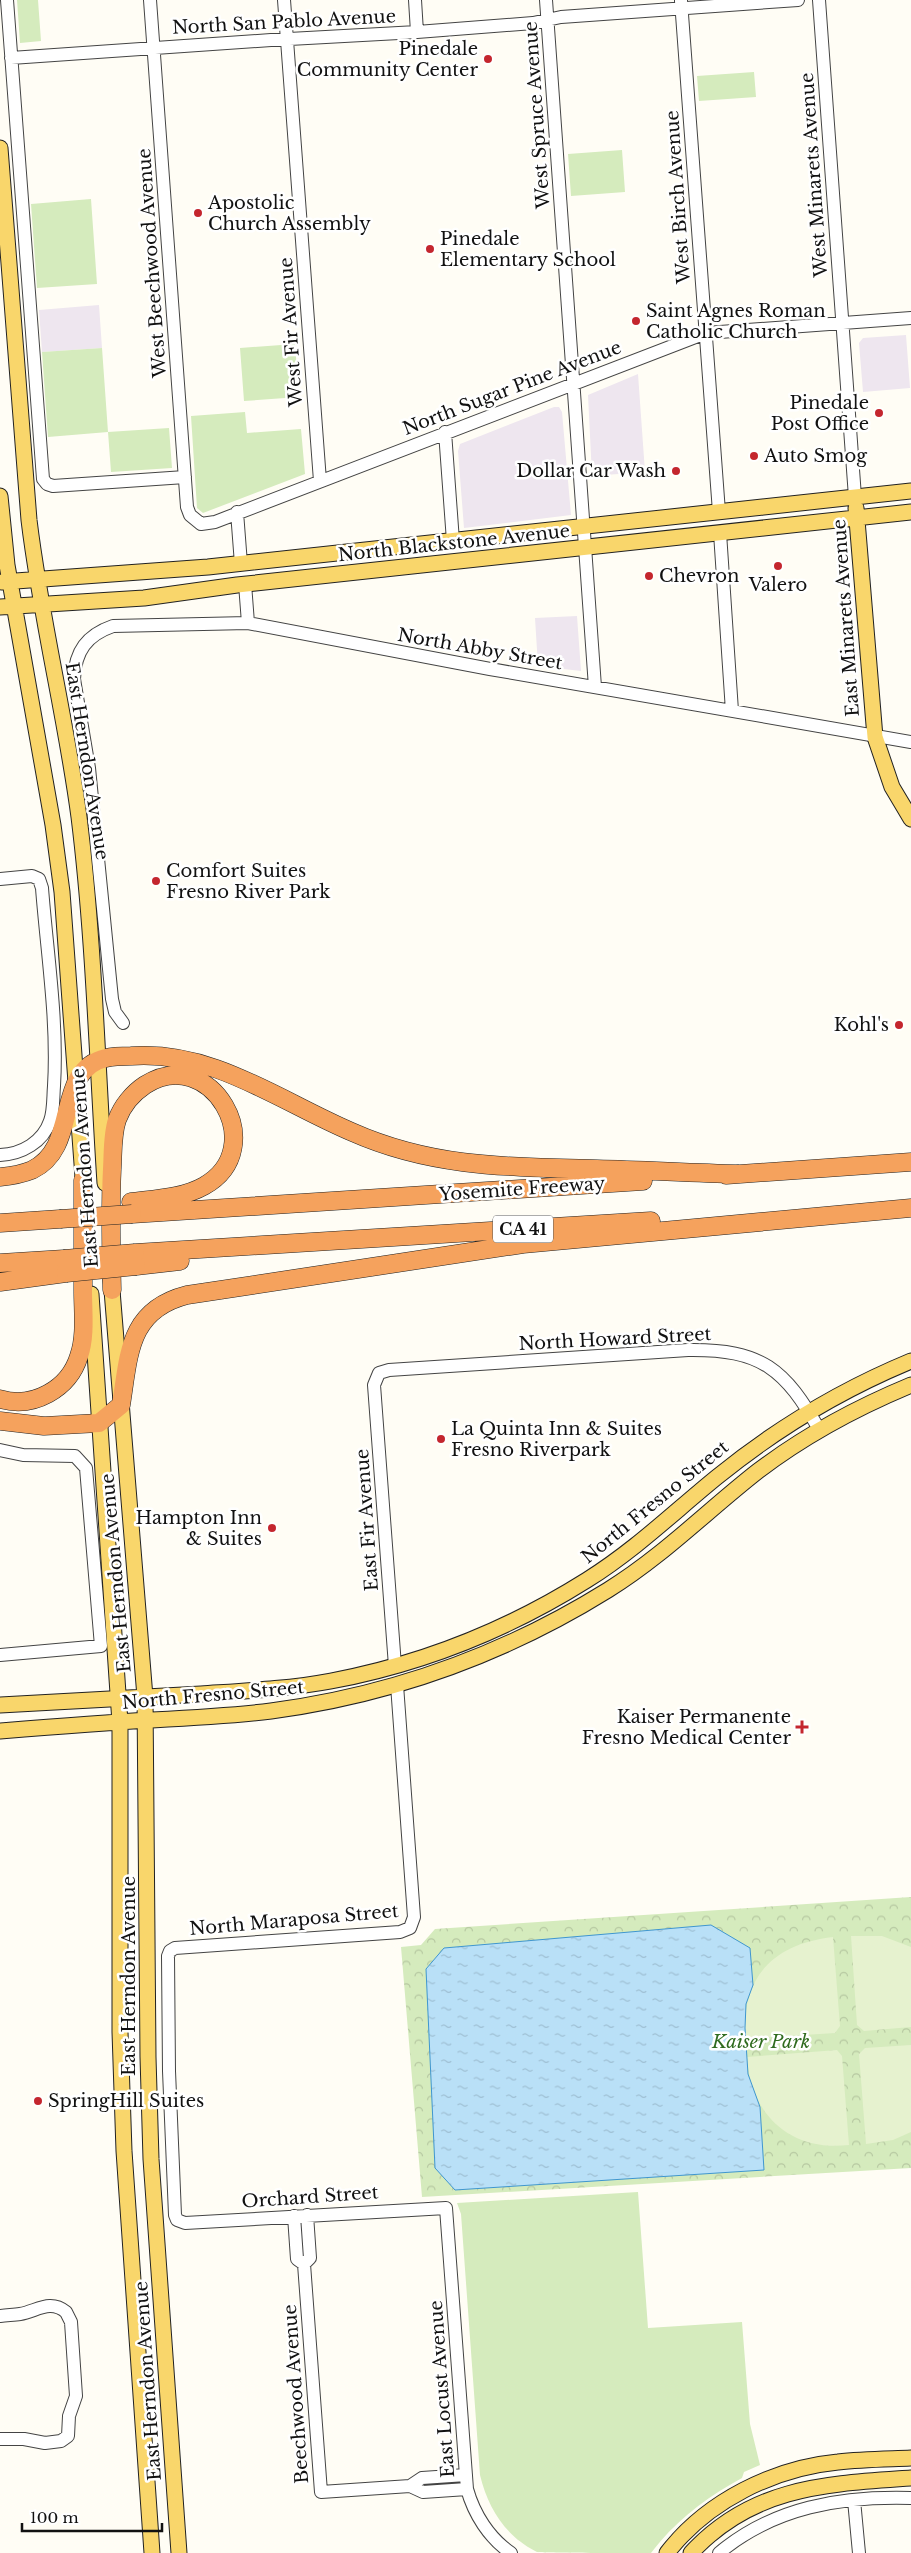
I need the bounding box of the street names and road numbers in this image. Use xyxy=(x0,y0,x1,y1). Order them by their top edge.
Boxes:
street label: North San Pablo Avenue xyxy=(172,5,396,39)
street label: West Spruce Avenue xyxy=(519,21,555,210)
street label: West Minarets Avenue xyxy=(796,72,832,279)
street label: West Birch Avenue xyxy=(661,110,695,285)
street label: West Beechwood Avenue xyxy=(133,147,171,380)
street label: West Fir Avenue xyxy=(275,257,307,408)
street label: North Sugar Pine Avenue xyxy=(400,336,624,440)
street label: East Minarets Avenue xyxy=(828,518,864,718)
street label: North Blackstone Avenue xyxy=(337,520,571,566)
street label: North Abby Street xyxy=(396,624,564,674)
street label: East Herndon Avenue xyxy=(60,661,114,861)
street label: East Herndon Avenue xyxy=(67,1067,103,1269)
street label: Yosemite Freeway xyxy=(437,1172,606,1206)
road number: CA 41 xyxy=(493,1216,553,1242)
street label: North Howard Street xyxy=(518,1323,712,1355)
street label: North Fresno Street xyxy=(577,1436,733,1568)
street label: East Fir Avenue xyxy=(351,1448,383,1592)
street label: East Herndon Avenue xyxy=(96,1472,136,1674)
street label: North Fresno Street xyxy=(121,1676,305,1714)
street label: East Herndon Avenue xyxy=(118,1876,140,2076)
street label: North Maraposa Street xyxy=(189,1900,400,1940)
street label: Orchard Street xyxy=(241,2181,379,2213)
street label: East Herndon Avenue xyxy=(130,2280,166,2482)
street label: East Locust Avenue xyxy=(425,2300,459,2478)
street label: Beechwood Avenue xyxy=(279,2304,313,2484)

